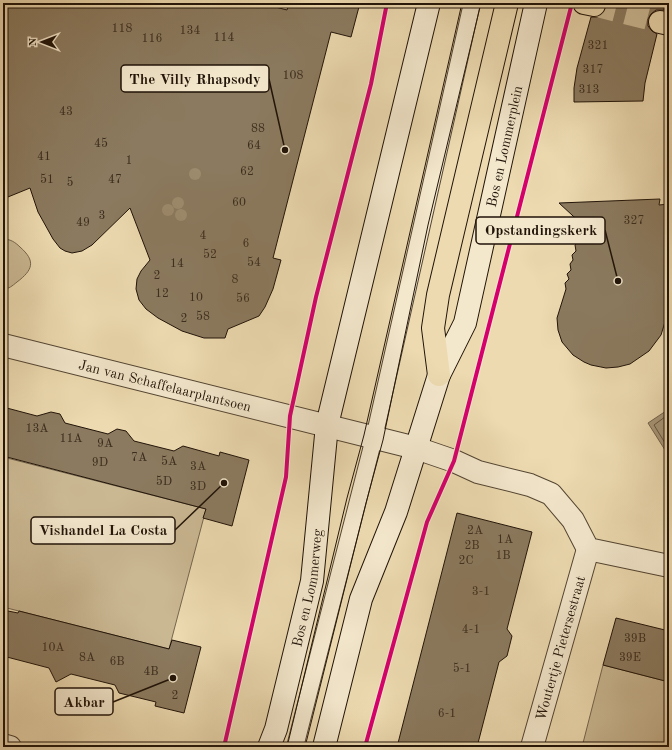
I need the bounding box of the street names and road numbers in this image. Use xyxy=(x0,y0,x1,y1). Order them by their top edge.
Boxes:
street label: Bos en Lommerplein xyxy=(485,84,526,209)
street label: Jan van Schaffelaarplantsoen xyxy=(77,358,253,415)
street label: Bos en Lommerweg xyxy=(290,528,325,648)
street label: Woutertje Pietersestraat xyxy=(534,574,588,722)

